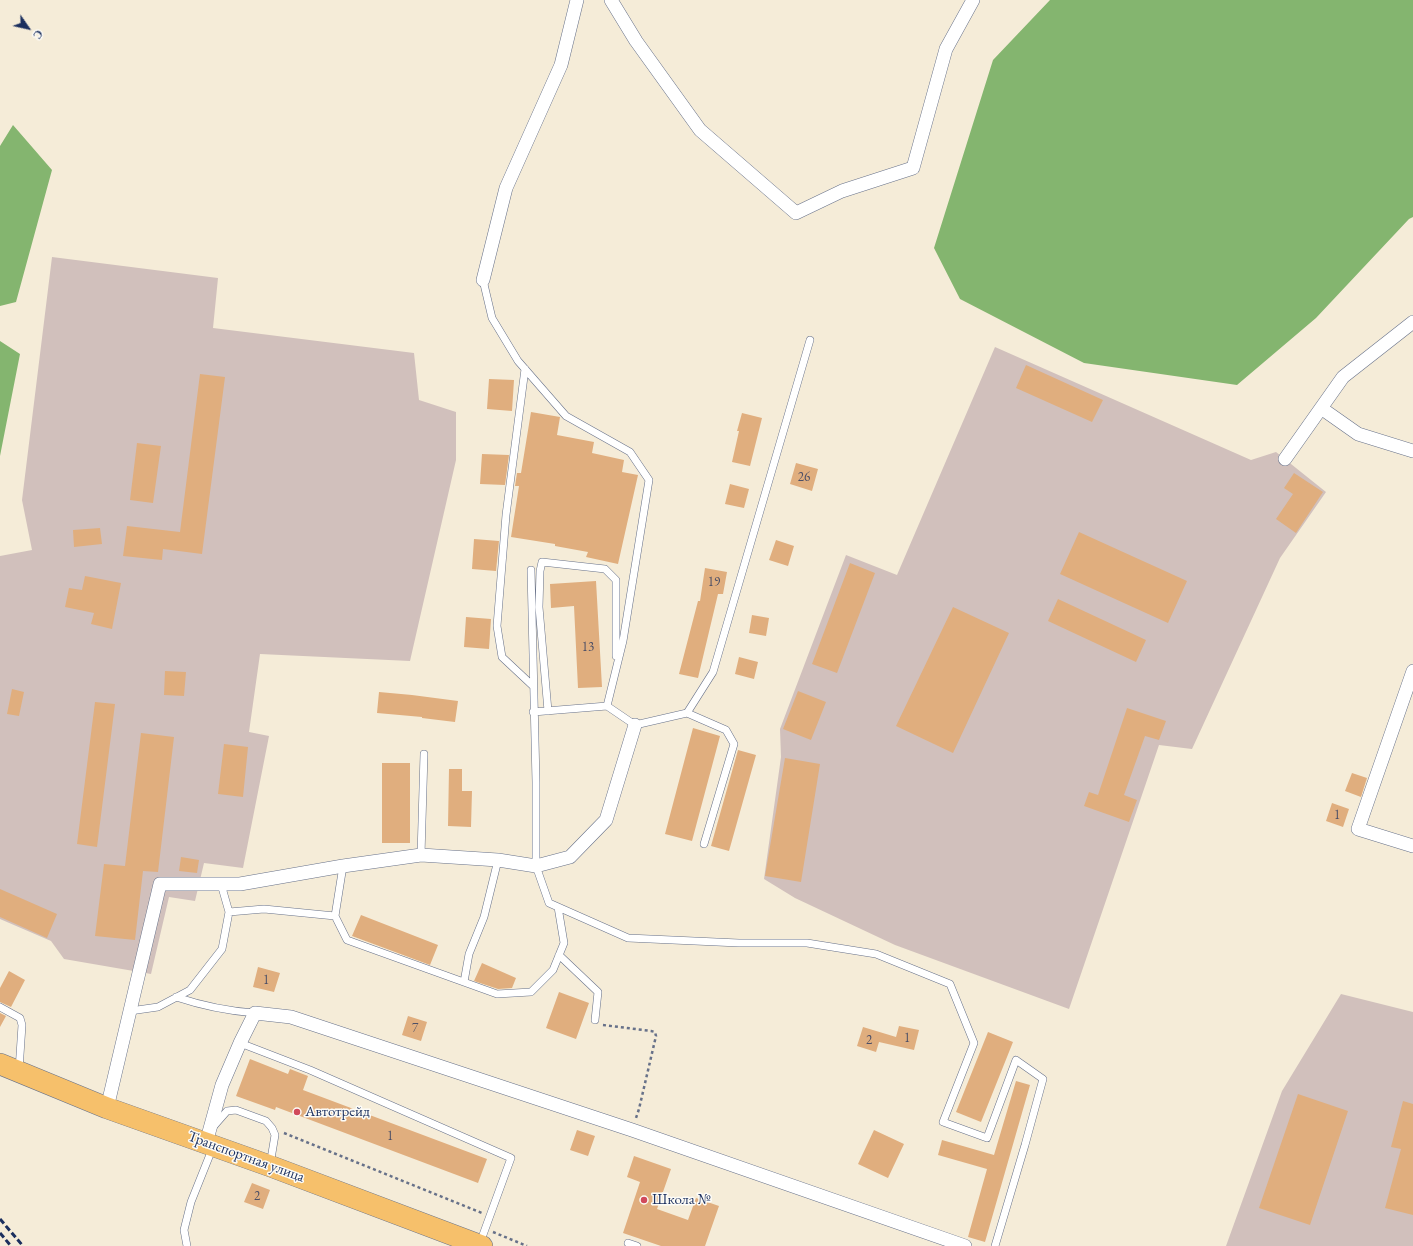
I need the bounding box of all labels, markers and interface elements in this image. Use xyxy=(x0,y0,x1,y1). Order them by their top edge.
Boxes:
north arrow xyxy=(8,8,48,48)
text: С xyxy=(30,28,46,42)
house number: 26 xyxy=(798,469,810,485)
house number: 19 xyxy=(708,574,720,590)
house number: 13 xyxy=(582,639,594,655)
house number: 1 xyxy=(1334,807,1340,823)
house number: 1 xyxy=(263,972,269,988)
house number: 7 xyxy=(412,1020,418,1036)
house number: 1 xyxy=(904,1030,910,1046)
house number: 2 xyxy=(866,1032,872,1048)
place label: Автотрейд xyxy=(305,1103,370,1121)
marker: Автотрейд xyxy=(292,1107,302,1117)
street label: Транспортная улица xyxy=(185,1127,307,1187)
house number: 1 xyxy=(387,1128,393,1144)
house number: 2 xyxy=(254,1188,260,1204)
place label: Школа № xyxy=(652,1191,711,1209)
marker: Школа № xyxy=(639,1195,649,1205)

